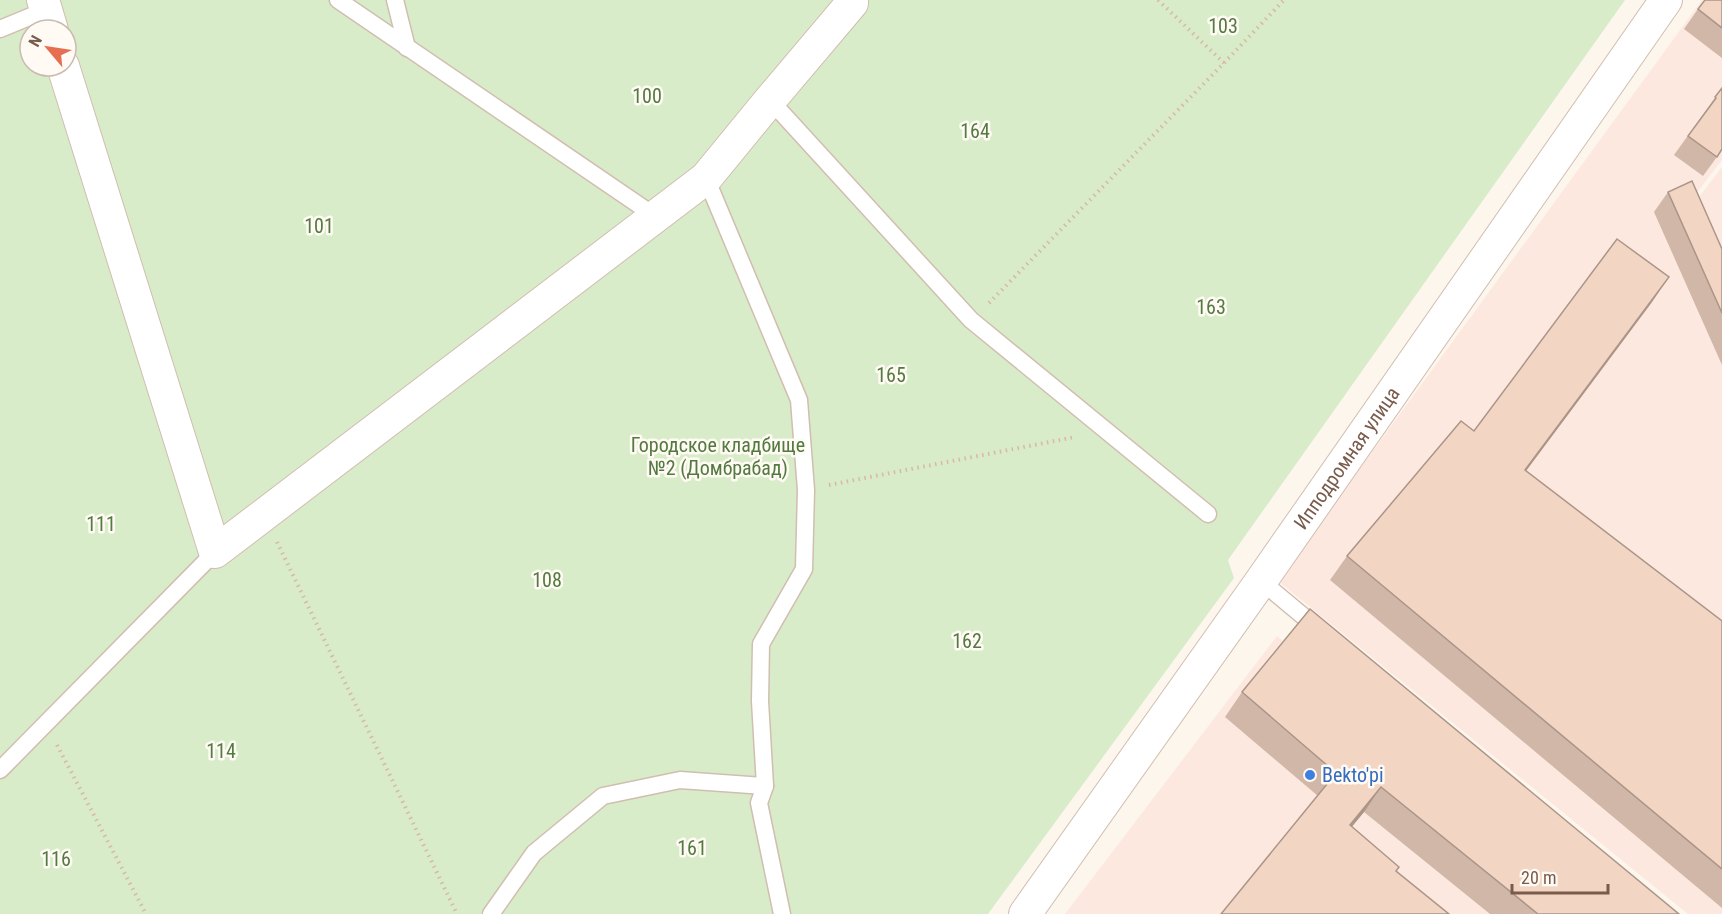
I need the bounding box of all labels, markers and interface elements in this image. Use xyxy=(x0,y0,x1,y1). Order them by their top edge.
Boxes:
park label: 103 xyxy=(1208,14,1238,38)
north arrow xyxy=(18,18,78,78)
text: N xyxy=(25,32,46,50)
park label: 100 xyxy=(632,84,662,108)
park label: 164 xyxy=(960,119,990,143)
park label: 101 xyxy=(304,214,334,238)
park label: 163 xyxy=(1196,295,1226,319)
park label: 165 xyxy=(876,363,906,387)
street label: Ипподромная улица xyxy=(1289,382,1405,534)
park label: Городское кладбище №2 (Домбрабад) xyxy=(631,433,805,480)
park label: 111 xyxy=(86,512,116,536)
park label: 108 xyxy=(532,568,562,592)
park label: 162 xyxy=(952,629,982,653)
park label: 114 xyxy=(206,739,236,763)
place label: Bekto'pi xyxy=(1322,763,1384,787)
marker: Bekto'pi xyxy=(1303,768,1317,782)
park label: 161 xyxy=(677,836,707,860)
park label: 116 xyxy=(41,847,71,871)
scale bar xyxy=(1512,857,1608,895)
text: 20 m xyxy=(1521,867,1556,888)

